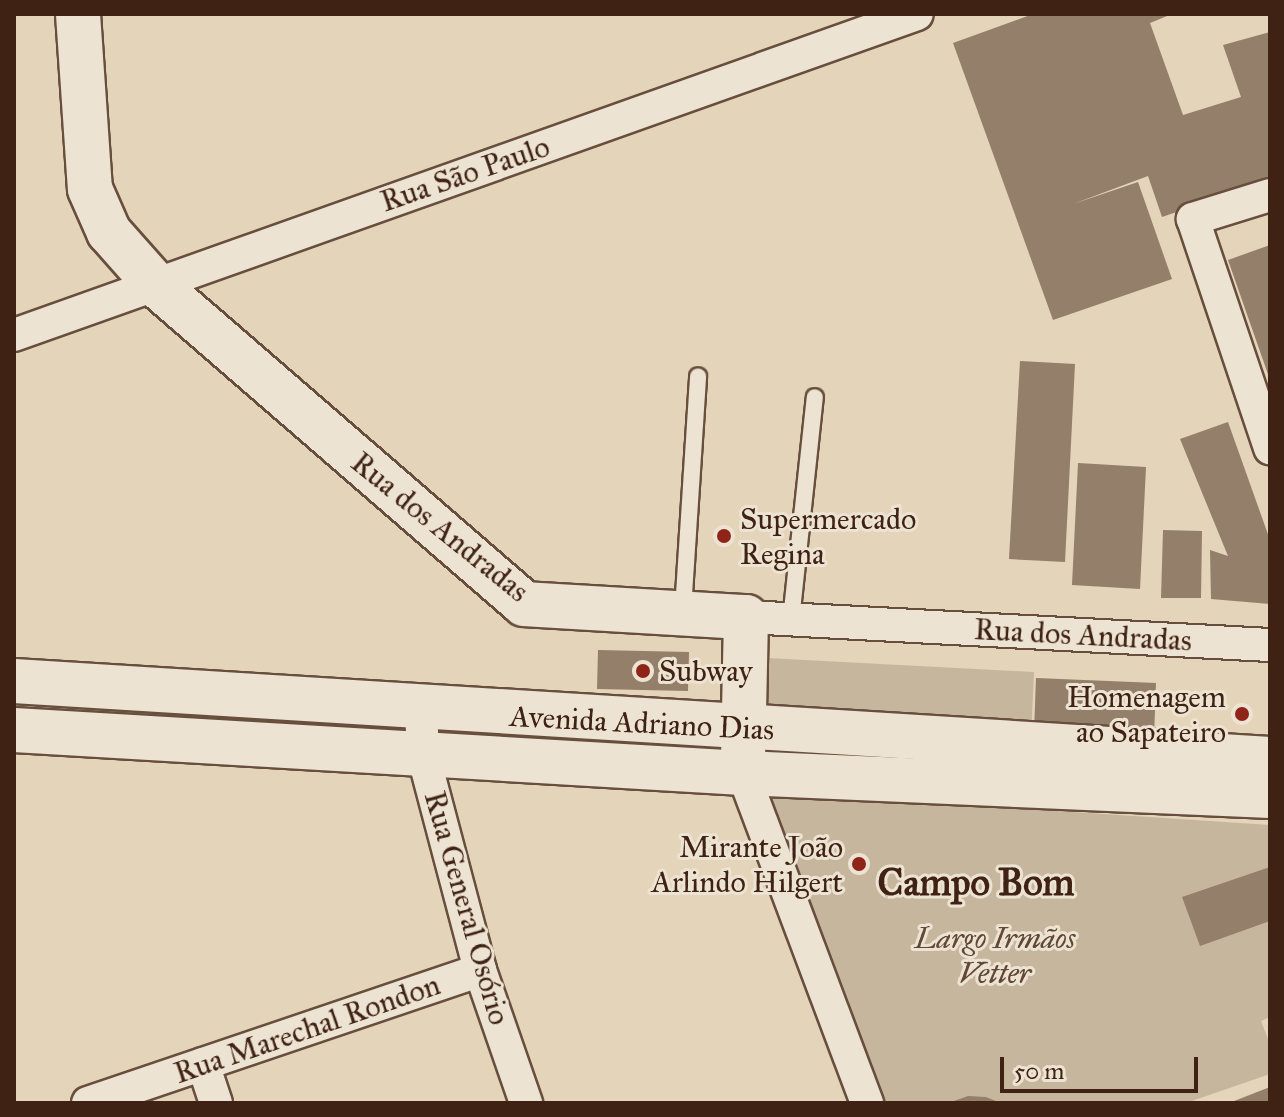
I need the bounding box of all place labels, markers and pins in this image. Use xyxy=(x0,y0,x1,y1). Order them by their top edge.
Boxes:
place label: Supermercado Regina xyxy=(740,501,916,572)
marker: Supermercado Regina xyxy=(715,527,733,545)
place label: Subway xyxy=(659,653,753,689)
marker: Subway xyxy=(634,662,652,680)
place label: Homenagem ao Sapateiro xyxy=(1067,679,1226,750)
marker: Homenagem ao Sapateiro xyxy=(1233,705,1251,723)
place label: Mirante João Arlindo Hilgert xyxy=(652,829,843,900)
marker: Mirante João Arlindo Hilgert xyxy=(850,855,868,873)

